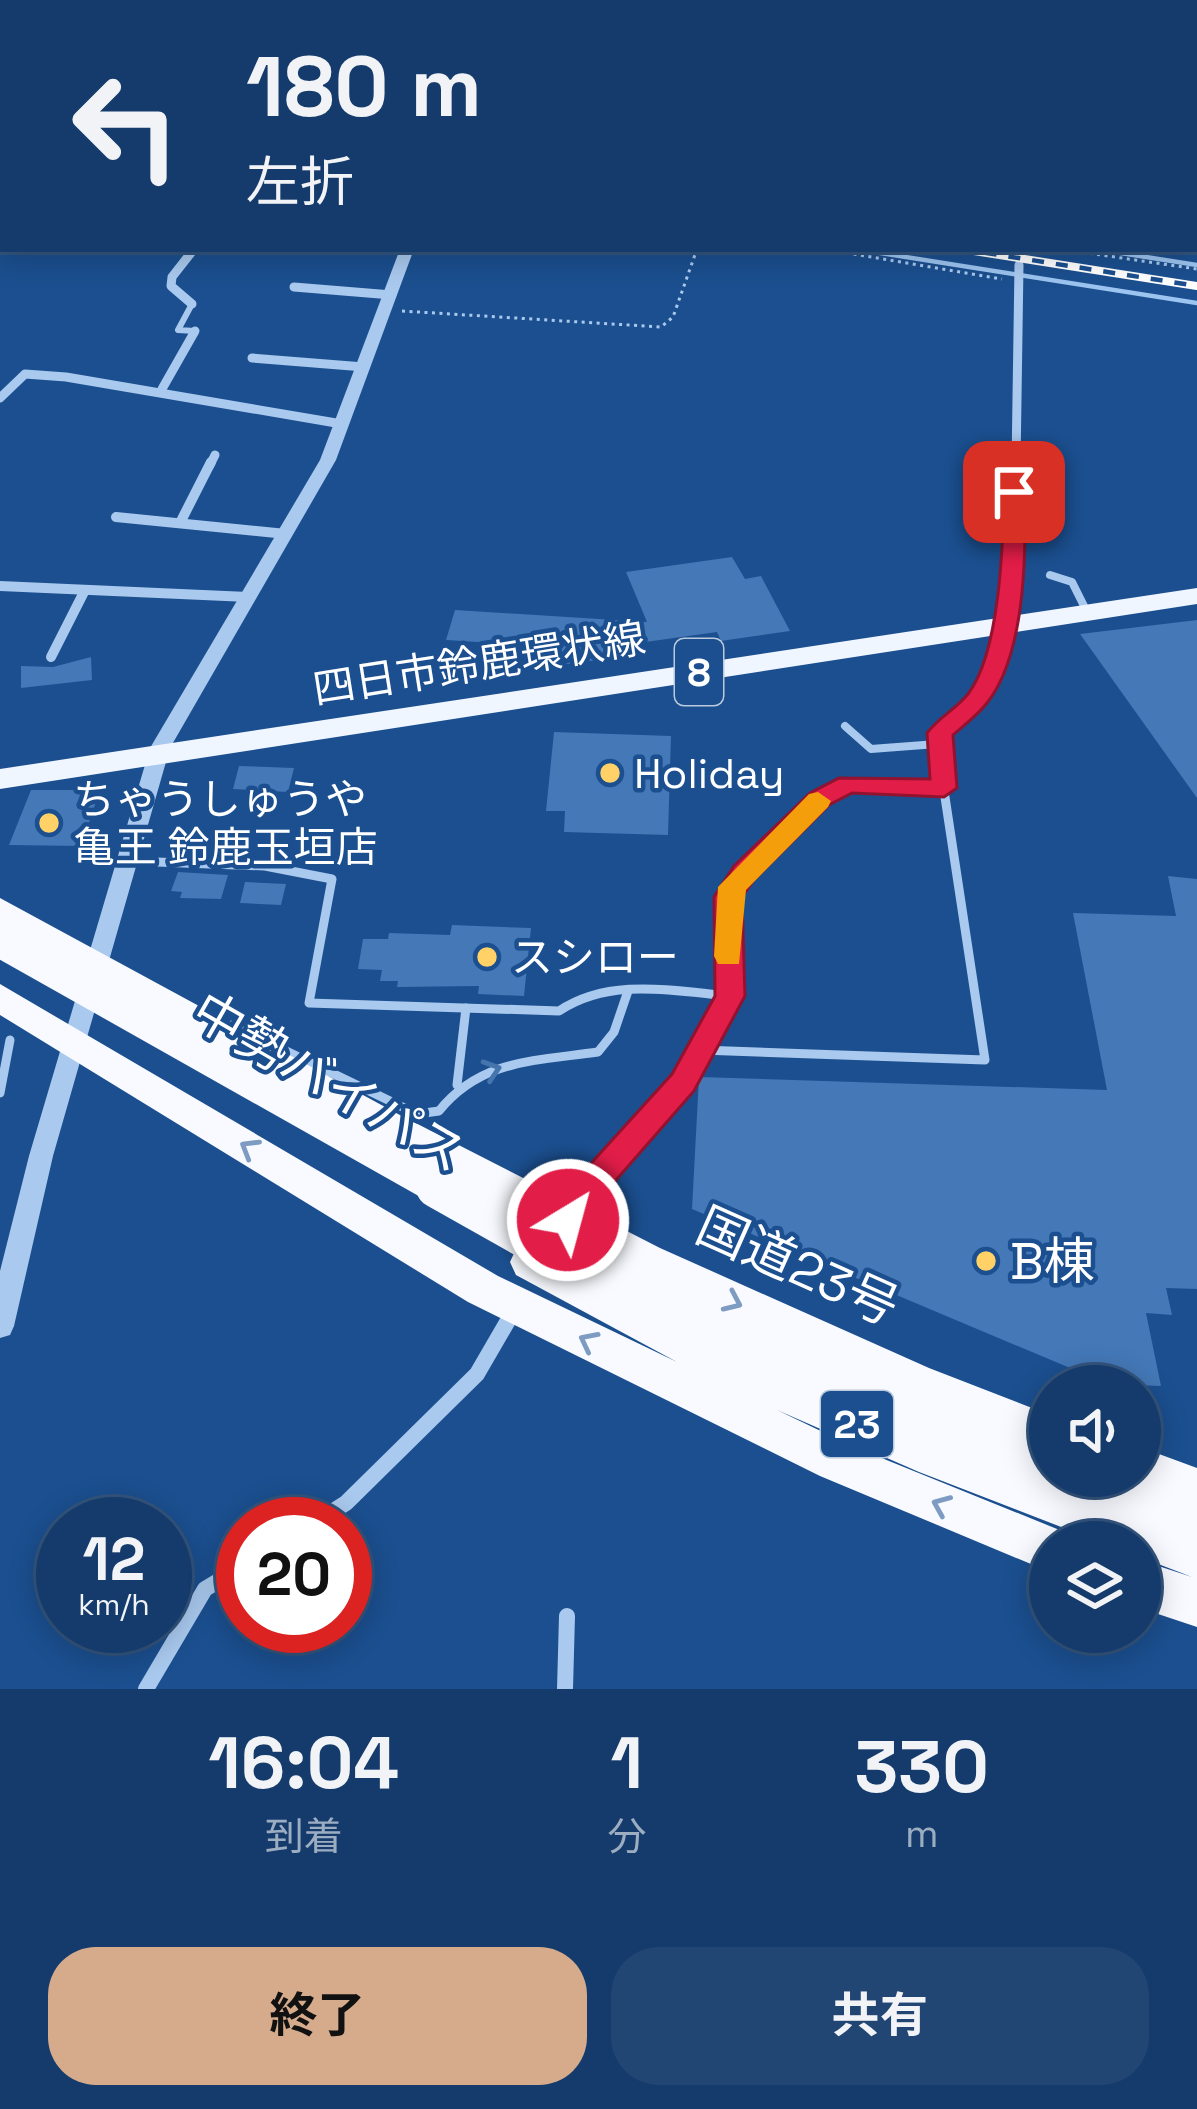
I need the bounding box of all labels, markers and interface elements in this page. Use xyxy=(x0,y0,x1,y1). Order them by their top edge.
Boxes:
text: 180 m xyxy=(246,33,482,141)
icon: left xyxy=(48,48,204,204)
text: 左折 xyxy=(246,148,354,217)
pin xyxy=(963,441,1065,543)
icon: arrive xyxy=(981,459,1047,525)
street label: 四日市鈴鹿環状線 xyxy=(309,611,649,716)
road number: 8 xyxy=(675,639,723,705)
place label: Holiday xyxy=(634,747,784,800)
marker: Holiday xyxy=(597,760,623,786)
place label: ちゃうしゅうや 亀王 鈴鹿玉垣店 xyxy=(73,773,378,874)
marker: ちゃうしゅうや 亀王 鈴鹿玉垣店 xyxy=(36,810,62,836)
place label: スシロー xyxy=(511,931,679,984)
marker: スシロー xyxy=(474,944,500,970)
street label: 中勢バイパス xyxy=(180,978,477,1187)
one-way arrow xyxy=(481,1059,502,1084)
one-way arrow xyxy=(240,1140,262,1162)
position arrow xyxy=(505,1157,631,1283)
street label: 国道23号 xyxy=(687,1193,909,1340)
place label: B棟 xyxy=(1010,1229,1095,1294)
marker: B棟 xyxy=(973,1248,999,1274)
one-way arrow xyxy=(720,1288,742,1311)
one-way arrow xyxy=(578,1333,600,1356)
map controls xyxy=(1029,1365,1161,1653)
button: sound xyxy=(1029,1365,1161,1497)
road number: 23 xyxy=(821,1391,893,1457)
one-way arrow xyxy=(932,1495,953,1519)
speed limit sign: 20 xyxy=(216,1497,372,1653)
text: 12 xyxy=(83,1521,145,1598)
button: layers xyxy=(1029,1521,1161,1653)
text: km/h xyxy=(78,1585,150,1624)
text: 16:04 xyxy=(208,1717,399,1809)
text: 1 xyxy=(611,1717,643,1809)
text: 330 xyxy=(855,1721,989,1813)
text: m xyxy=(905,1809,938,1858)
text: 到着 xyxy=(265,1812,343,1861)
text: 分 xyxy=(607,1812,646,1861)
button: 終了 xyxy=(48,1947,587,2085)
button: 共有 xyxy=(611,1947,1149,2085)

